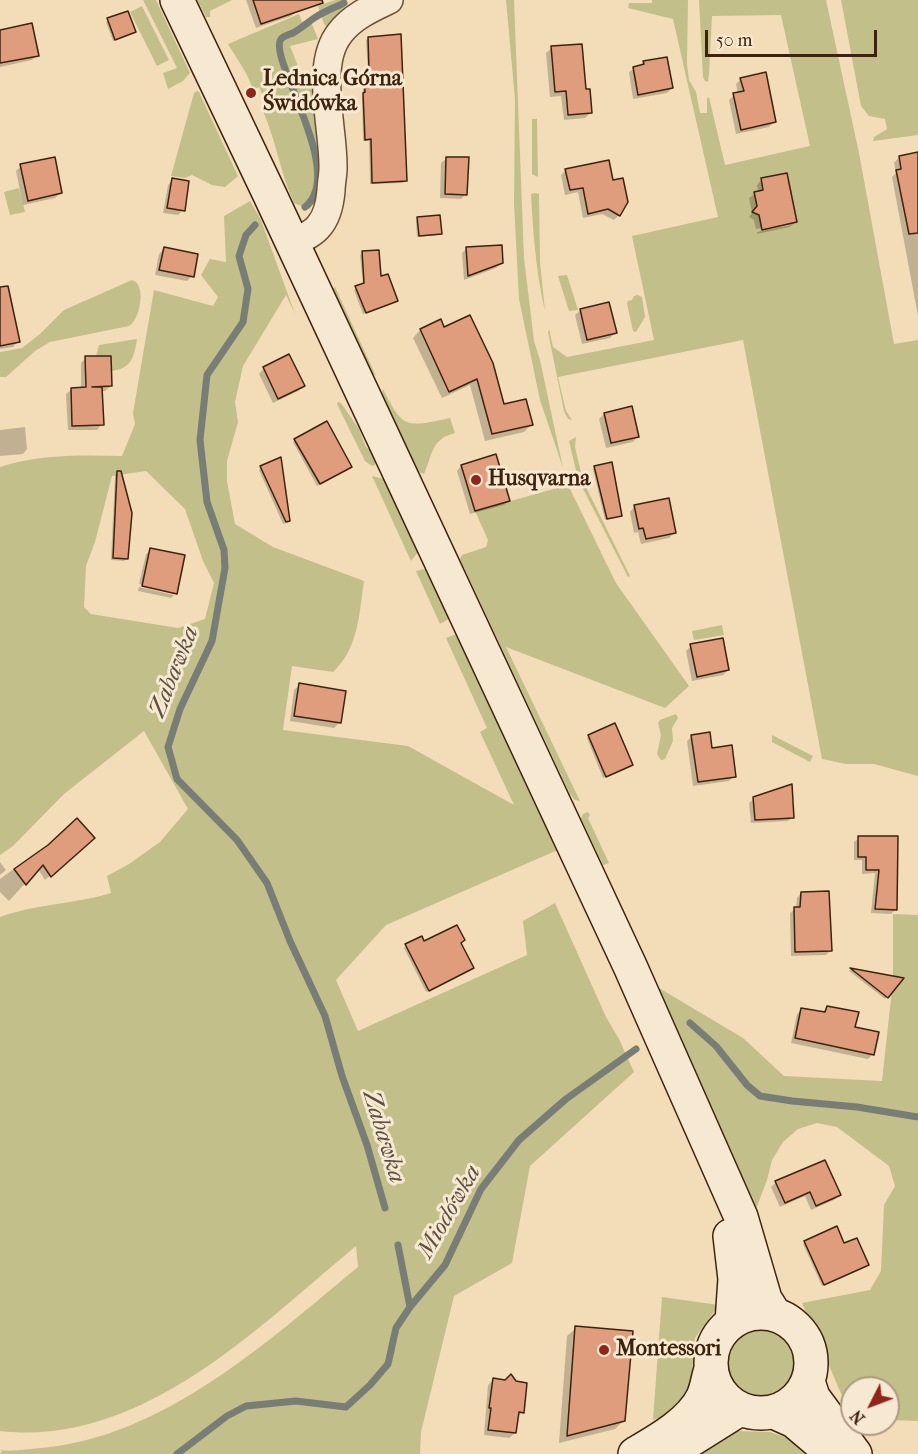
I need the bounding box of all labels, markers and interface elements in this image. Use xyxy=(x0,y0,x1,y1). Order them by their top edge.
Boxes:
scale bar xyxy=(708,18,880,56)
text: 50 m xyxy=(716,30,752,51)
place label: Lednica Górna Świdówka xyxy=(263,67,402,118)
marker: Lednica Górna Świdówka xyxy=(244,86,258,100)
place label: Husqvarna xyxy=(488,467,590,493)
marker: Husqvarna xyxy=(469,473,483,487)
water label: Zabawka xyxy=(144,622,206,722)
water label: Zabawka xyxy=(355,1087,411,1187)
water label: Miodówka xyxy=(412,1160,488,1264)
place label: Montessori xyxy=(616,1337,721,1363)
marker: Montessori xyxy=(597,1343,611,1357)
north arrow xyxy=(840,1376,900,1436)
text: N xyxy=(847,1406,869,1428)

